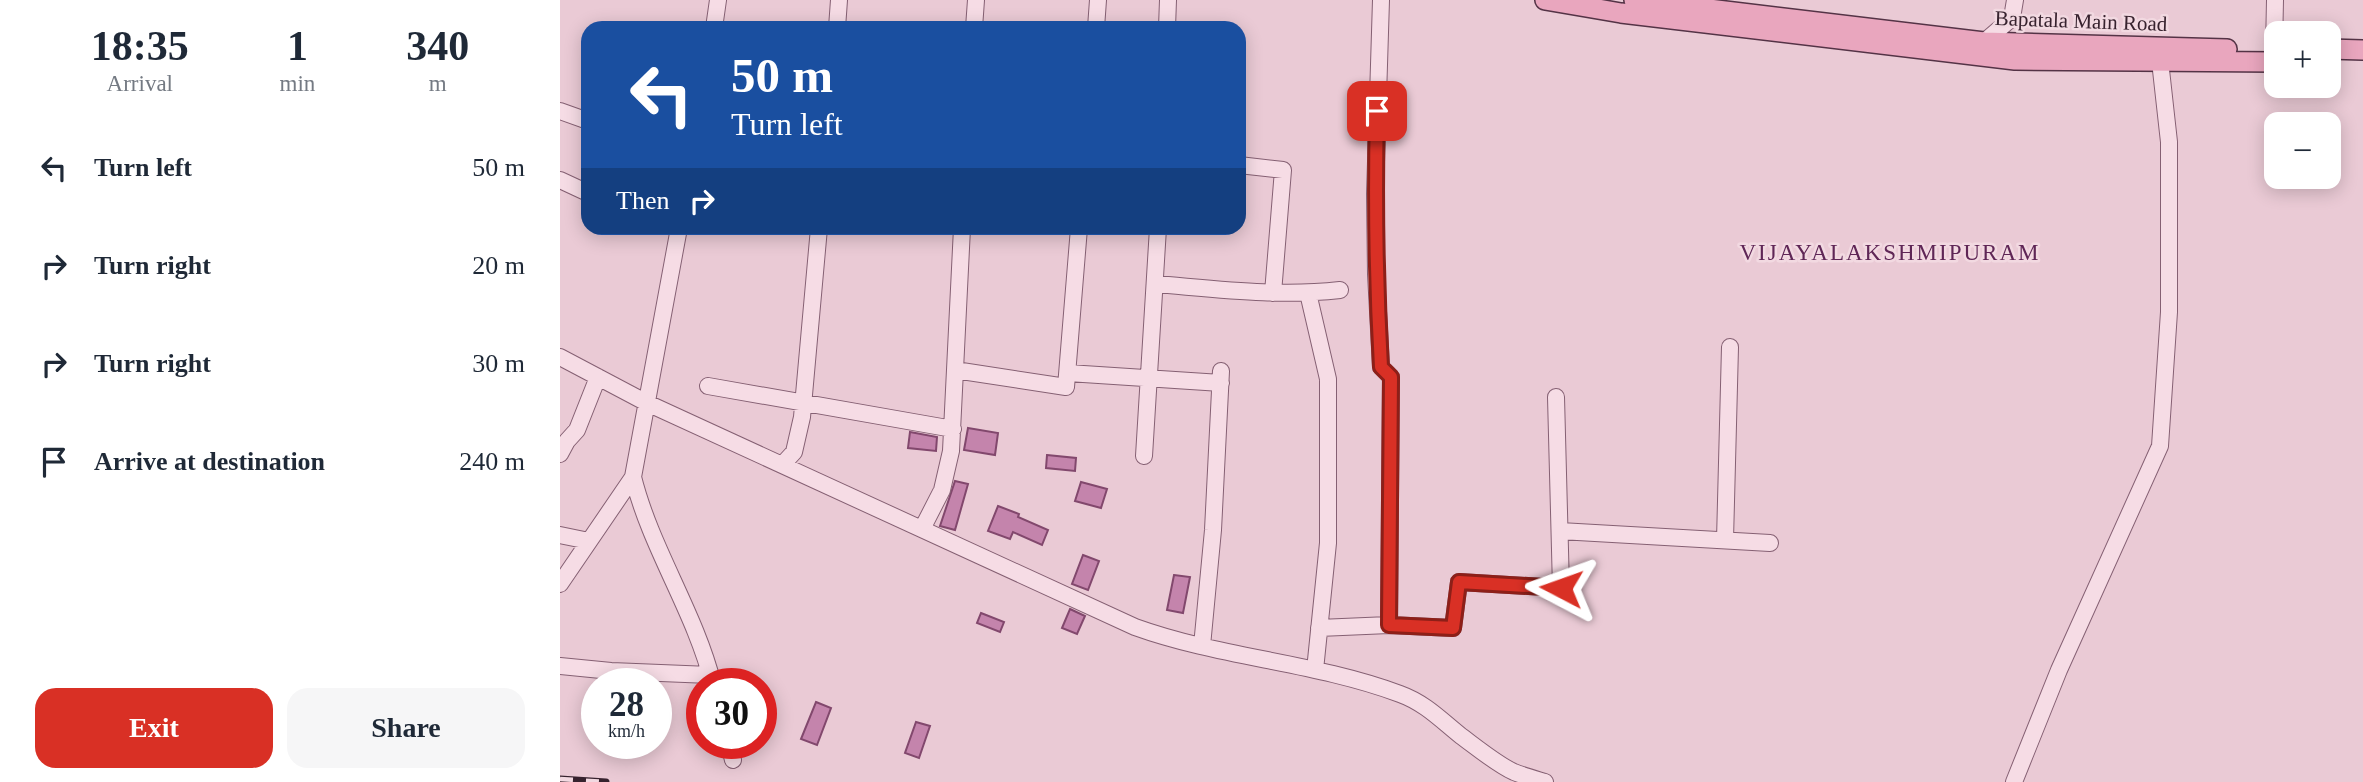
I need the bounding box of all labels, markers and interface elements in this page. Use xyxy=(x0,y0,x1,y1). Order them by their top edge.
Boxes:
street label: Bapatala Main Road xyxy=(1994,6,2168,36)
map controls xyxy=(2264,21,2341,189)
button: + xyxy=(2264,21,2341,98)
text: 18:35 xyxy=(91,23,189,69)
text: 1 xyxy=(287,23,308,69)
text: 340 xyxy=(406,23,469,69)
text: 50 m xyxy=(731,48,833,103)
icon: left xyxy=(616,49,707,140)
text: Arrival xyxy=(107,71,173,96)
text: min xyxy=(280,71,315,96)
text: m xyxy=(429,71,447,96)
pin xyxy=(1347,81,1407,141)
icon: arrive xyxy=(1358,92,1396,130)
text: Turn left xyxy=(731,106,843,142)
button: − xyxy=(2264,112,2341,189)
icon: left xyxy=(35,149,73,187)
text: Turn left xyxy=(94,153,192,182)
text: 50 m xyxy=(472,153,525,182)
icon: right xyxy=(683,182,721,220)
text: Then xyxy=(616,186,669,215)
district label: VIJAYALAKSHMIPURAM xyxy=(1740,240,2040,265)
icon: right xyxy=(35,247,73,285)
text: Turn right xyxy=(94,251,211,280)
text: 20 m xyxy=(472,251,525,280)
icon: right xyxy=(35,345,73,383)
text: Turn right xyxy=(94,349,211,378)
text: 30 m xyxy=(472,349,525,378)
icon: arrive xyxy=(35,443,73,481)
text: Arrive at destination xyxy=(94,447,325,476)
text: 240 m xyxy=(459,447,525,476)
position arrow xyxy=(1524,551,1598,625)
speed limit sign: 30 xyxy=(686,668,777,759)
text: 28 xyxy=(609,685,644,724)
button: Exit xyxy=(35,688,273,768)
button: Share xyxy=(287,688,525,768)
text: km/h xyxy=(608,721,645,741)

